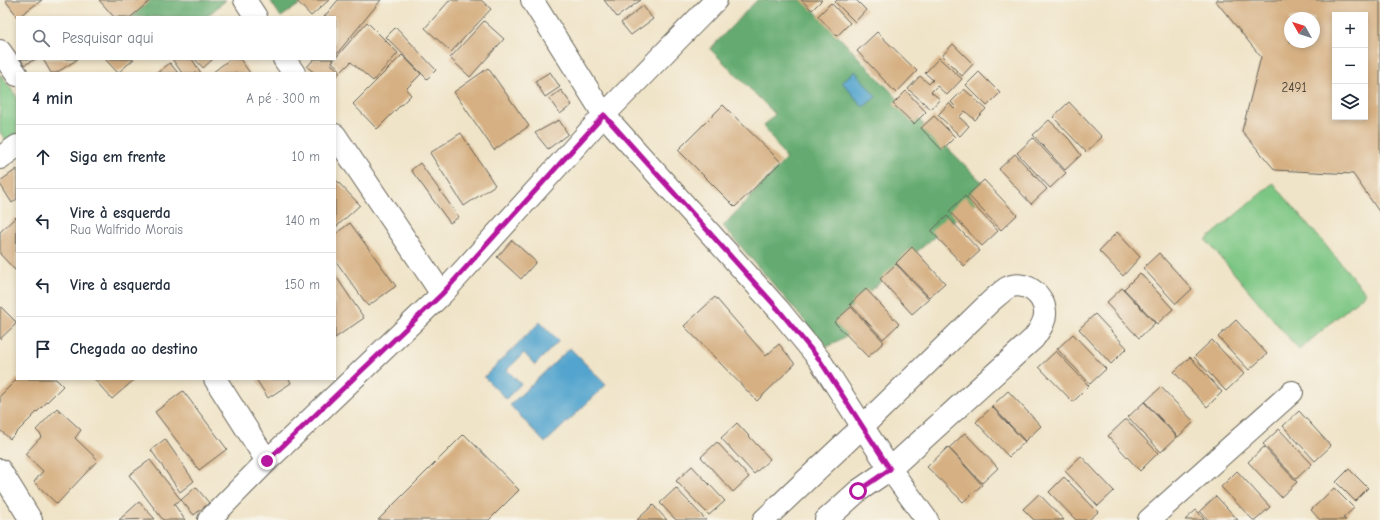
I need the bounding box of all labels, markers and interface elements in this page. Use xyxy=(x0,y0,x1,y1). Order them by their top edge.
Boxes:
north arrow xyxy=(1284,12,1320,48)
map controls xyxy=(1332,12,1368,120)
button: + xyxy=(1332,12,1368,48)
search box xyxy=(16,16,336,60)
icon: search xyxy=(30,27,52,49)
text: Pesquisar aqui xyxy=(62,29,154,47)
button: − xyxy=(1332,48,1368,84)
house number: 2491 xyxy=(1281,80,1307,95)
button: layers xyxy=(1332,84,1368,120)
text: 4 min xyxy=(32,89,73,108)
text: A pé · 300 m xyxy=(246,91,320,106)
icon: ahead xyxy=(32,146,54,168)
text: Siga em frente xyxy=(70,148,166,166)
text: 10 m xyxy=(292,149,320,164)
text: Vire à esquerda xyxy=(70,204,171,222)
icon: left xyxy=(32,210,54,232)
text: 140 m xyxy=(286,213,320,228)
text: Rua Walfrido Morais xyxy=(70,222,183,237)
icon: left xyxy=(32,274,54,296)
text: Vire à esquerda xyxy=(70,276,171,294)
text: 150 m xyxy=(285,277,320,292)
icon: arrive xyxy=(32,338,54,360)
text: Chegada ao destino xyxy=(70,340,198,358)
route end xyxy=(258,452,276,470)
route start xyxy=(849,482,867,500)

